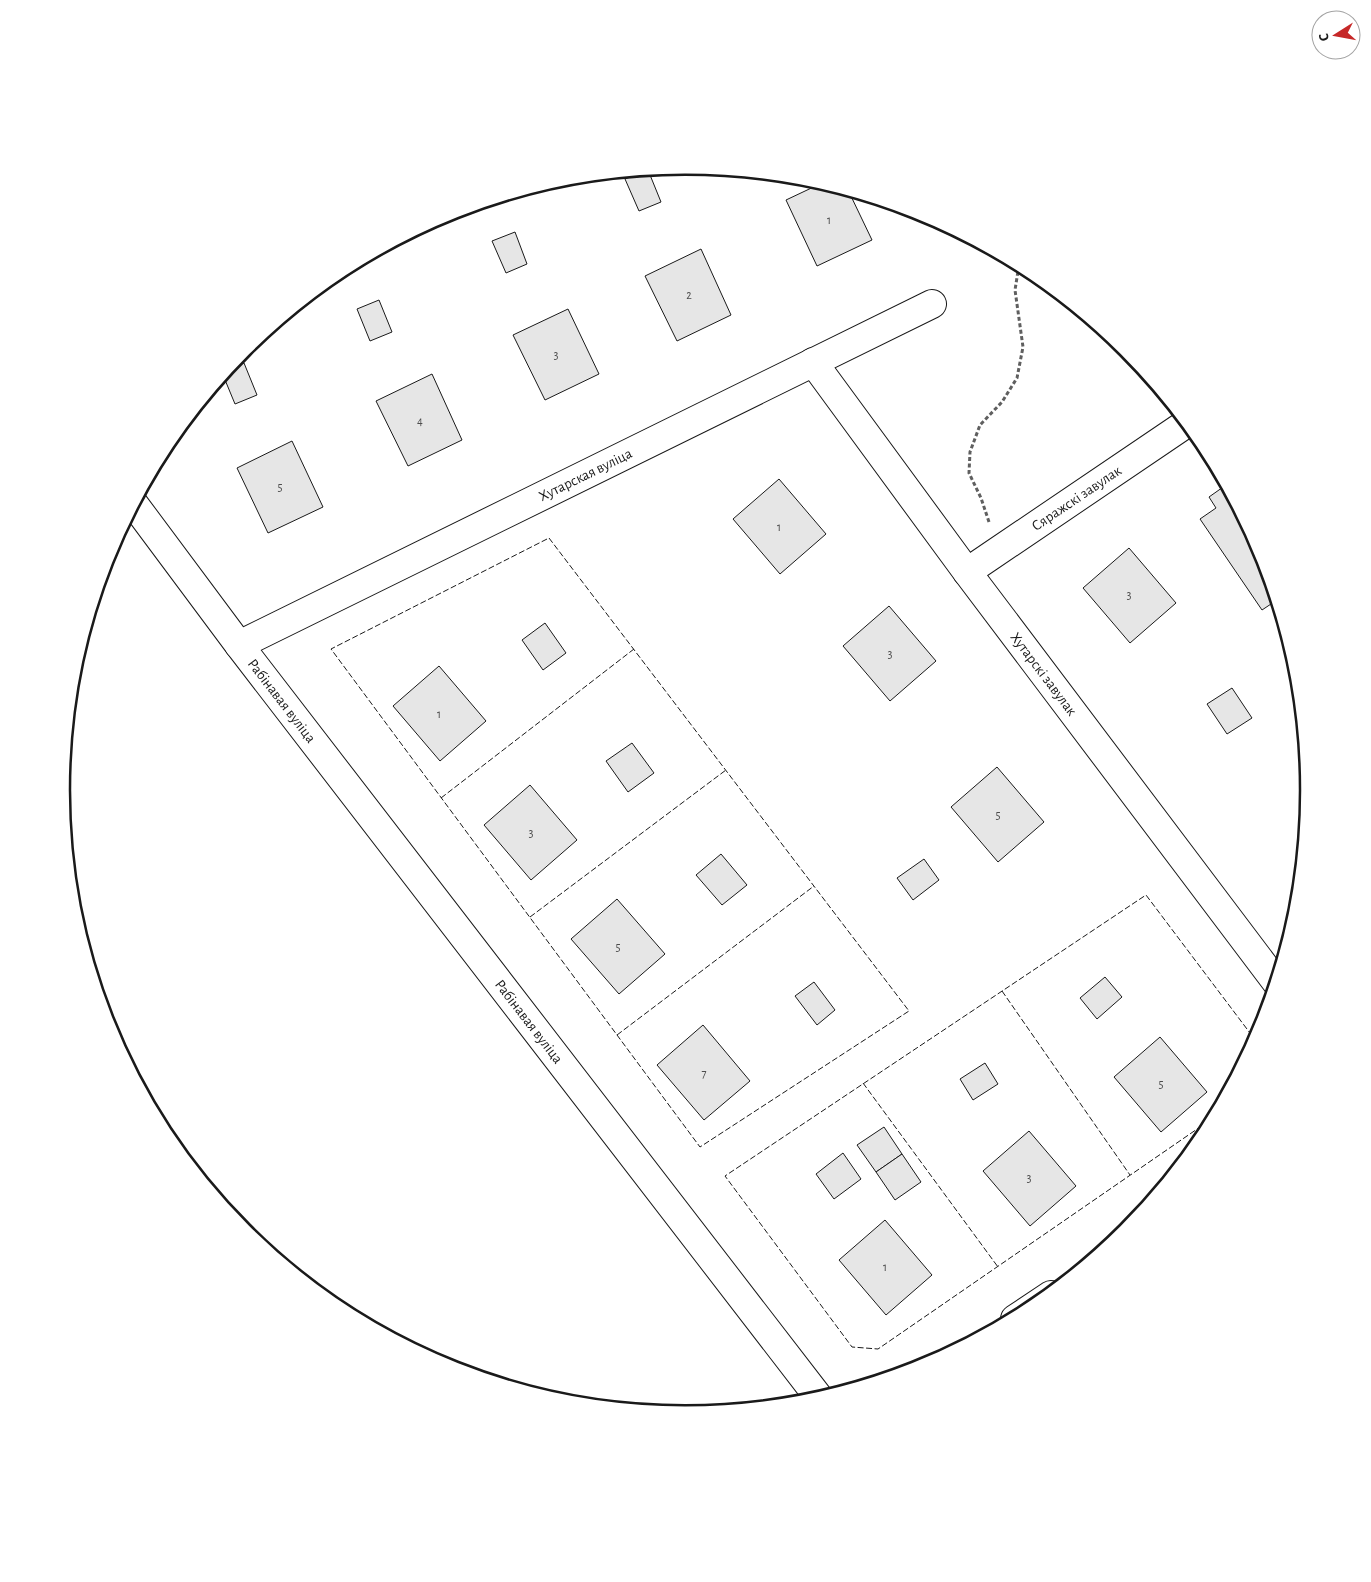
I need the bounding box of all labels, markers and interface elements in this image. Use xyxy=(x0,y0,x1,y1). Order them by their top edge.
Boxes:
north arrow xyxy=(1311,10,1361,60)
text: С xyxy=(1317,32,1332,42)
house number: 1 xyxy=(827,214,831,226)
house number: 2 xyxy=(686,289,692,301)
house number: 3 xyxy=(554,349,559,361)
house number: 4 xyxy=(417,415,423,427)
street label: Хутарская вуліца xyxy=(537,446,635,504)
street label: Сяражскі завулак xyxy=(1029,463,1124,534)
house number: 5 xyxy=(277,481,283,493)
house number: 1 xyxy=(777,521,781,533)
house number: 3 xyxy=(1127,589,1132,601)
street label: Хутарскі завулак xyxy=(1007,630,1080,719)
house number: 3 xyxy=(888,648,893,660)
street label: Рабінавая вуліца xyxy=(245,656,318,746)
house number: 1 xyxy=(437,708,441,720)
house number: 5 xyxy=(995,809,1001,821)
house number: 3 xyxy=(529,827,534,839)
house number: 5 xyxy=(615,941,621,953)
street label: Рабінавая вуліца xyxy=(492,977,566,1067)
house number: 7 xyxy=(701,1067,707,1079)
house number: 5 xyxy=(1158,1078,1164,1090)
house number: 3 xyxy=(1027,1172,1032,1184)
house number: 1 xyxy=(883,1261,887,1273)

